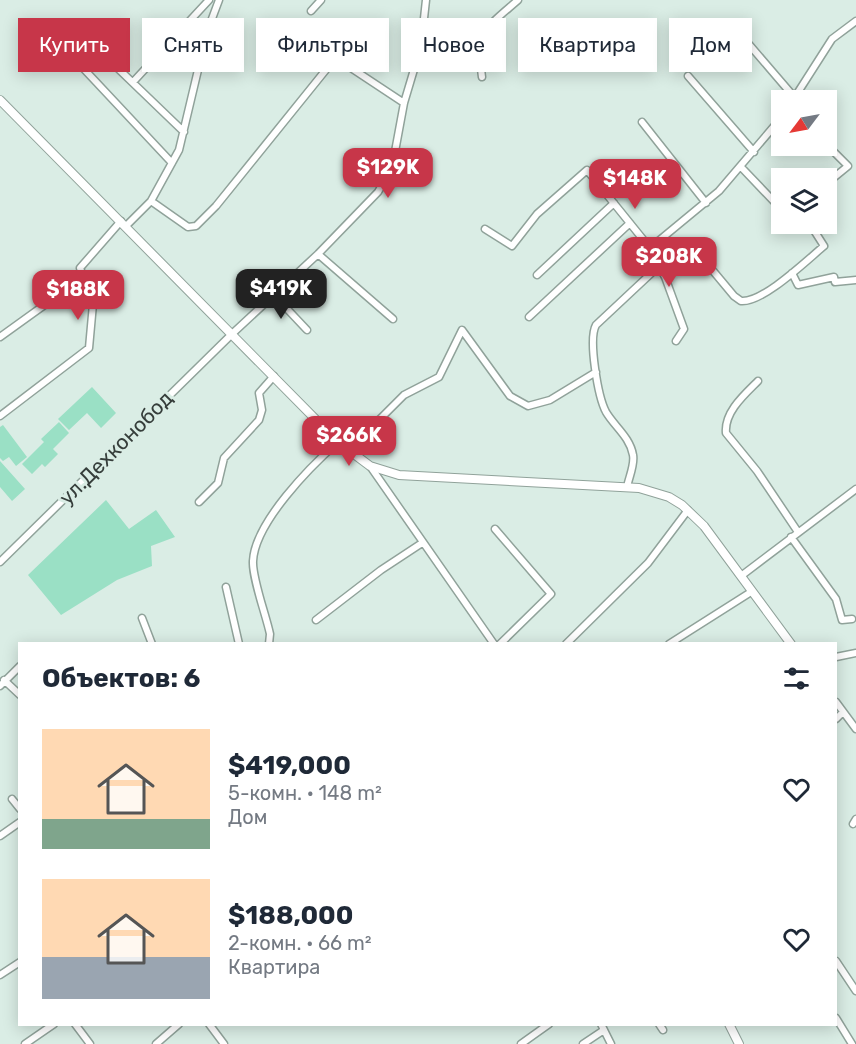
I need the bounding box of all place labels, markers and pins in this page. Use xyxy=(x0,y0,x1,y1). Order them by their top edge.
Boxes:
pin: $129K xyxy=(346,148,430,199)
pin: $148K xyxy=(593,159,677,210)
pin: $208K xyxy=(627,237,711,288)
pin: $419K xyxy=(239,269,323,320)
pin: $188K xyxy=(36,270,120,321)
pin: $266K xyxy=(307,416,391,467)

